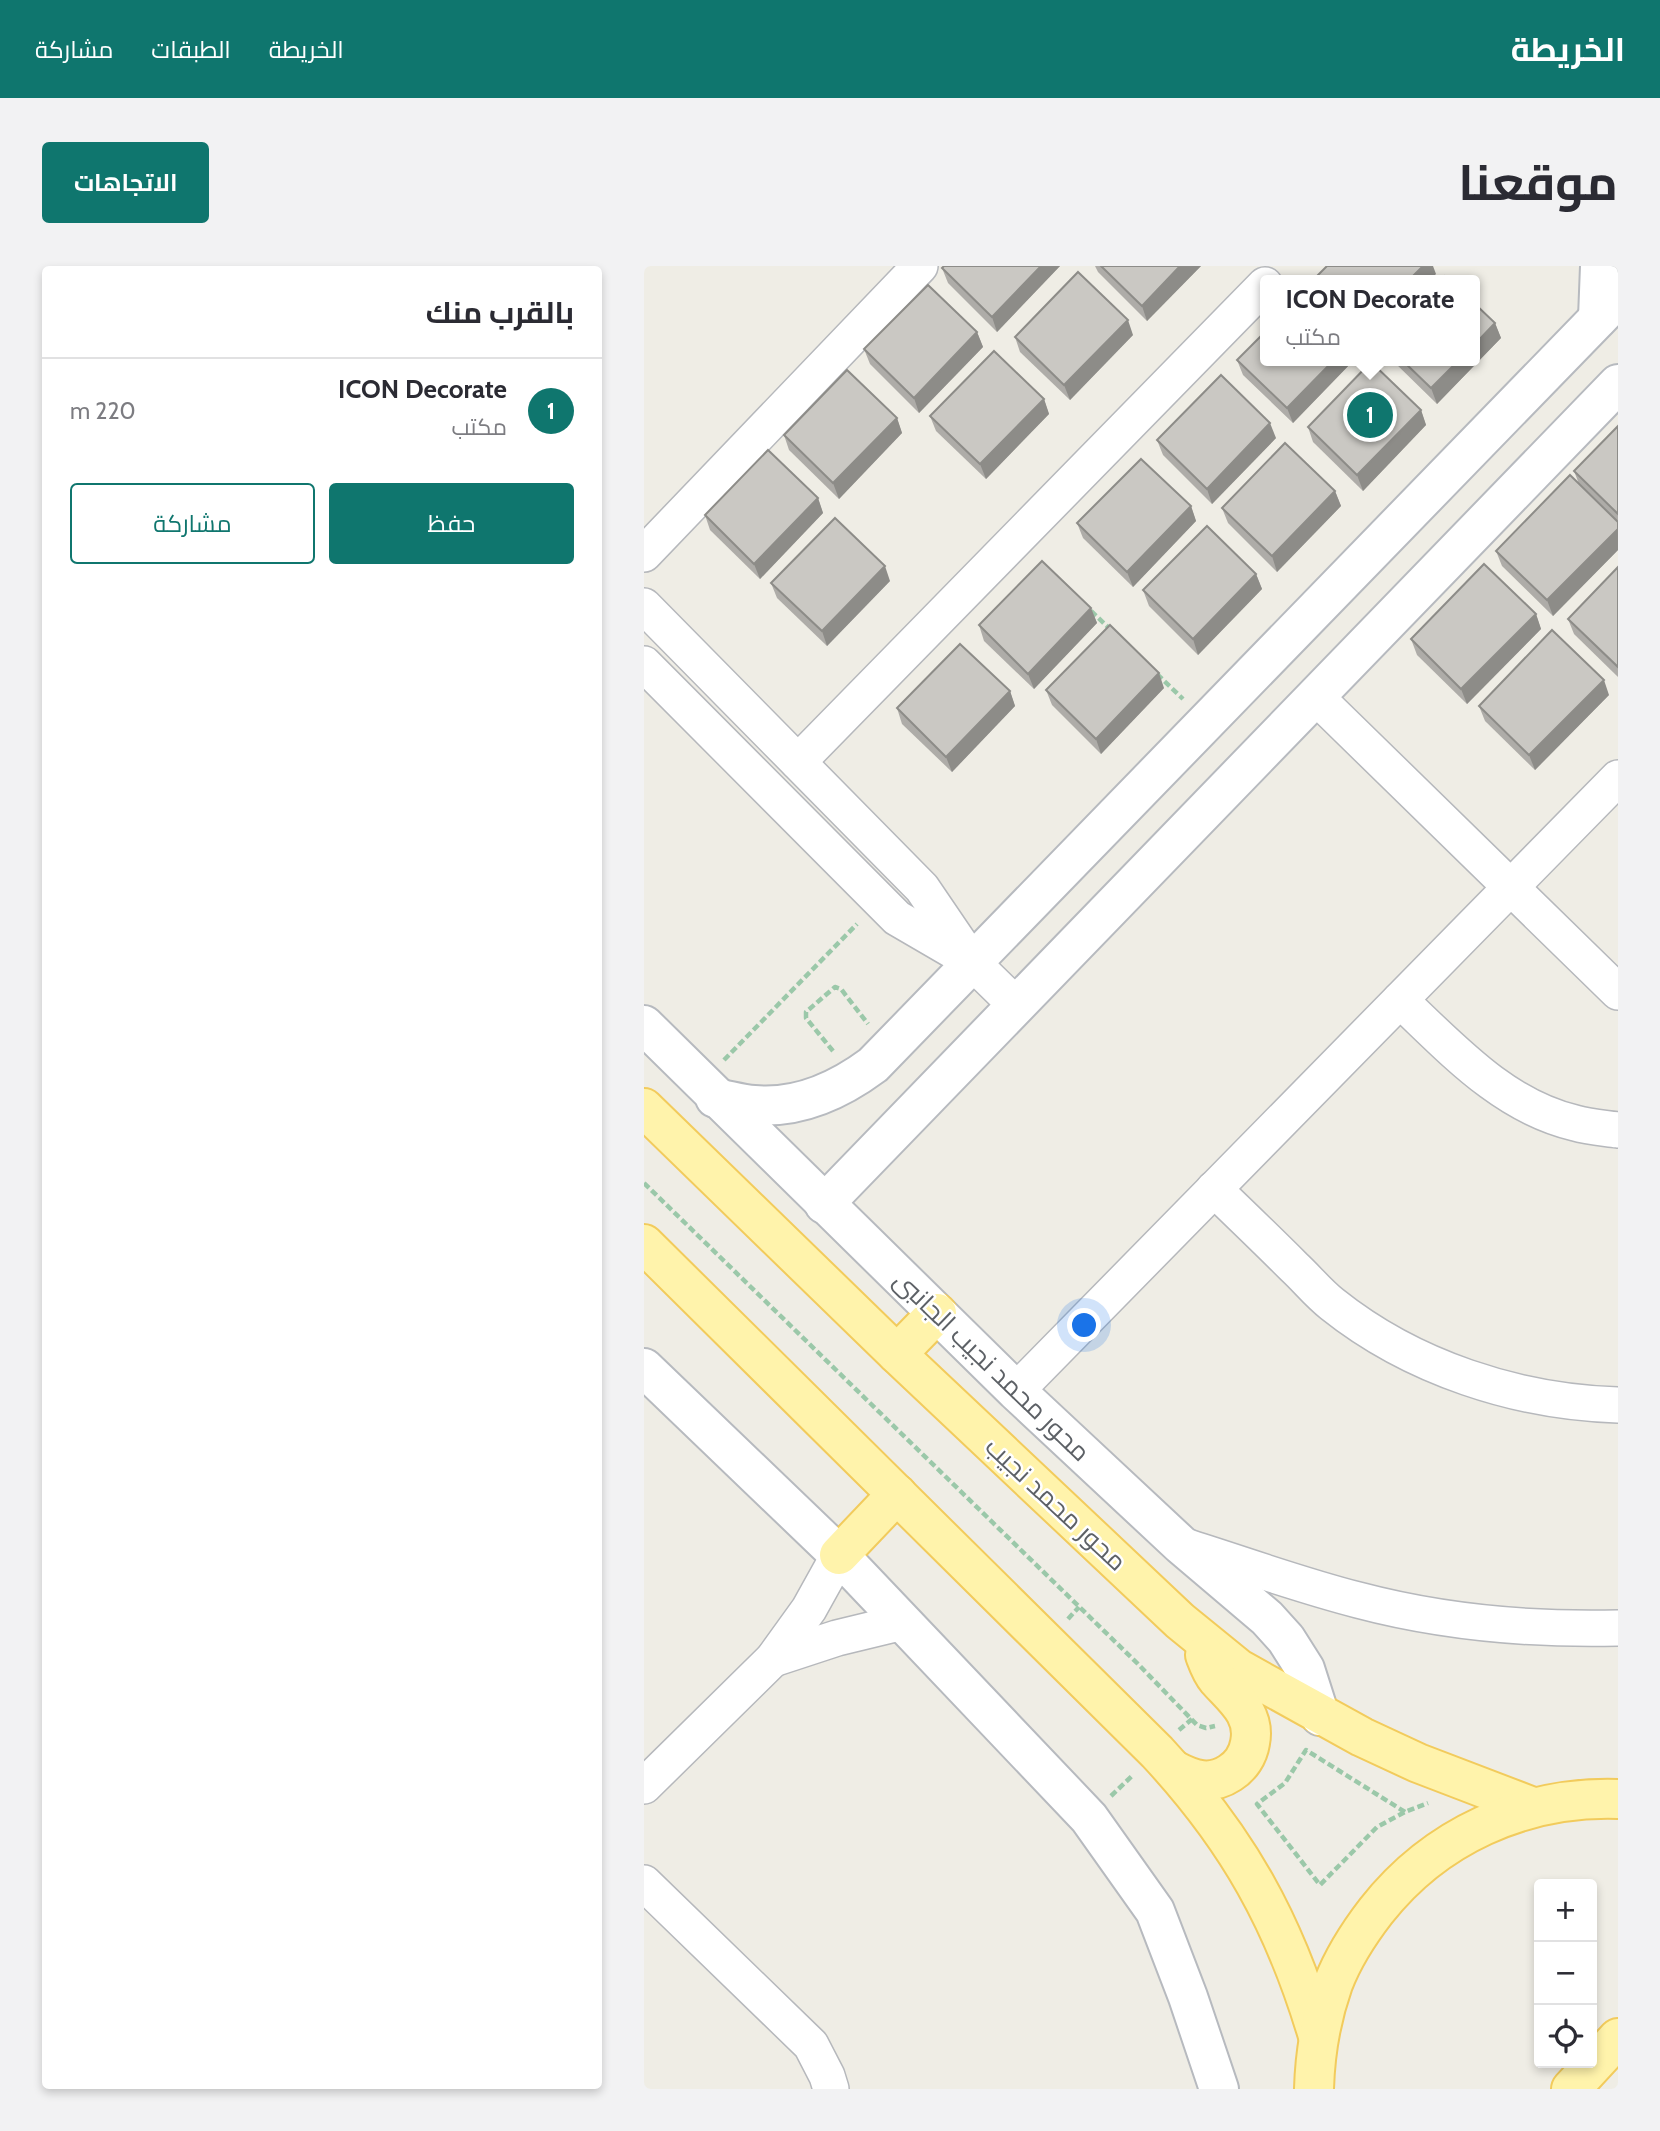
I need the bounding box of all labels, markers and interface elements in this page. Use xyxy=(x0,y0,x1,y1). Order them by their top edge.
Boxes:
text: الخريطة xyxy=(1511,29,1625,69)
text: مشاركة xyxy=(35,35,113,64)
text: الطبقات xyxy=(151,35,231,64)
text: الخريطة xyxy=(269,35,344,64)
button: الاتجاهات xyxy=(42,142,209,223)
text: موقعنا xyxy=(1458,153,1618,212)
popup xyxy=(1260,275,1480,366)
text: ICON Decorate xyxy=(1286,283,1454,315)
text: بالقرب منك xyxy=(426,294,574,331)
text: مكتب xyxy=(1286,323,1341,351)
text: ICON Decorate xyxy=(338,373,507,405)
pin: 1 xyxy=(1347,389,1393,441)
text: 220 m xyxy=(70,397,136,425)
text: 1 xyxy=(547,397,555,425)
text: مكتب xyxy=(452,413,507,441)
button: مشاركة xyxy=(70,483,315,564)
button: حفظ xyxy=(329,483,574,564)
street label: محور محمد نجيب الجانبى xyxy=(887,1264,1097,1468)
your location xyxy=(1067,1308,1101,1342)
street label: محور محمد نجيب xyxy=(979,1430,1133,1578)
map controls xyxy=(1534,1879,1597,2068)
button: + xyxy=(1534,1879,1597,1942)
button: − xyxy=(1534,1942,1597,2005)
button: locate xyxy=(1534,2005,1597,2068)

